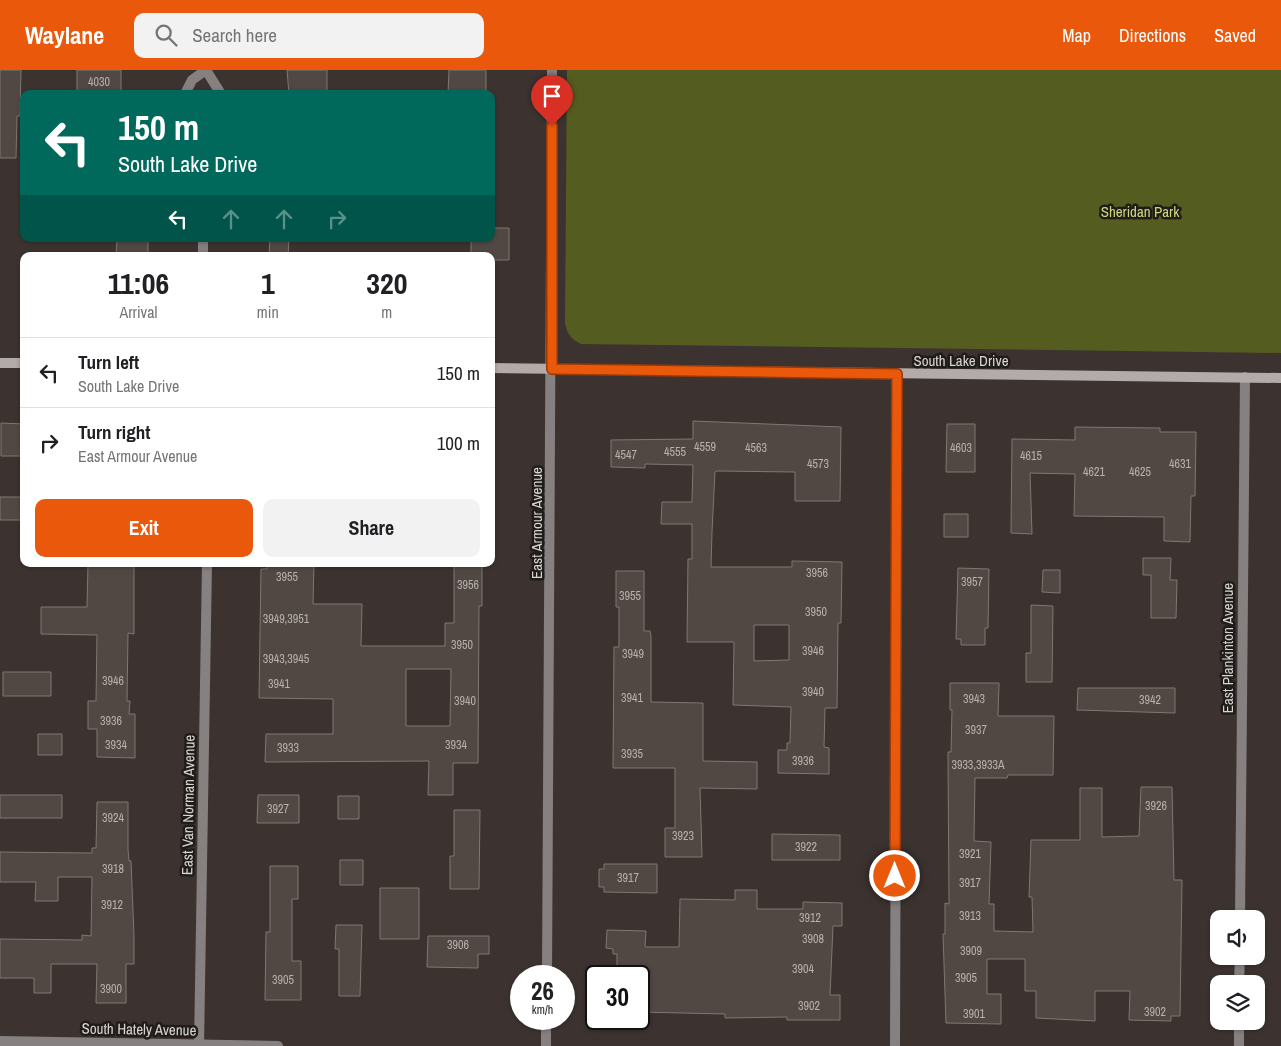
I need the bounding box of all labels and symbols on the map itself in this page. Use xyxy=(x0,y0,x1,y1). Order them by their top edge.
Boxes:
house number: 4030 xyxy=(88,74,110,90)
pin xyxy=(531,75,573,126)
park label: Sheridan Park xyxy=(1101,201,1180,222)
street label: South Lake Drive xyxy=(913,350,1009,371)
house number: 4559 xyxy=(694,439,716,455)
house number: 4563 xyxy=(745,440,767,456)
house number: 4603 xyxy=(950,440,972,456)
house number: 4555 xyxy=(664,444,686,460)
house number: 4547 xyxy=(615,447,637,463)
house number: 4615 xyxy=(1020,448,1042,464)
house number: 4573 xyxy=(807,456,829,472)
house number: 4631 xyxy=(1169,456,1191,472)
house number: 4621 xyxy=(1083,464,1105,480)
house number: 4625 xyxy=(1129,464,1151,480)
street label: East Armour Avenue xyxy=(526,467,547,579)
house number: 3956 xyxy=(806,565,828,581)
house number: 3955 xyxy=(276,569,298,585)
house number: 3957 xyxy=(961,574,983,590)
house number: 3956 xyxy=(457,577,479,593)
street label: East Plankinton Avenue xyxy=(1217,583,1238,713)
house number: 3955 xyxy=(619,588,641,604)
house number: 3950 xyxy=(805,604,827,620)
house number: 3949,3951 xyxy=(263,611,310,627)
house number: 3950 xyxy=(451,637,473,653)
house number: 3946 xyxy=(802,643,824,659)
house number: 3949 xyxy=(622,646,644,662)
house number: 3943,3945 xyxy=(263,651,310,667)
house number: 3946 xyxy=(102,673,124,689)
house number: 3941 xyxy=(268,676,290,692)
house number: 3940 xyxy=(802,684,824,700)
house number: 3941 xyxy=(621,690,643,706)
house number: 3943 xyxy=(963,691,985,707)
house number: 3942 xyxy=(1139,692,1161,708)
house number: 3940 xyxy=(454,693,476,709)
house number: 3936 xyxy=(100,713,122,729)
house number: 3937 xyxy=(965,722,987,738)
street label: East Van Norman Avenue xyxy=(176,734,200,875)
house number: 3934 xyxy=(105,737,127,753)
house number: 3934 xyxy=(445,737,467,753)
house number: 3933 xyxy=(277,740,299,756)
house number: 3935 xyxy=(621,746,643,762)
house number: 3936 xyxy=(792,753,814,769)
house number: 3933,3933A xyxy=(951,757,1005,773)
house number: 3926 xyxy=(1145,798,1167,814)
house number: 3927 xyxy=(267,801,289,817)
house number: 3924 xyxy=(102,810,124,826)
house number: 3923 xyxy=(672,828,694,844)
house number: 3922 xyxy=(795,839,817,855)
house number: 3921 xyxy=(959,846,981,862)
position arrow xyxy=(868,849,920,901)
house number: 3918 xyxy=(102,861,124,877)
house number: 3917 xyxy=(617,870,639,886)
house number: 3917 xyxy=(959,875,981,891)
house number: 3912 xyxy=(101,897,123,913)
house number: 3913 xyxy=(959,908,981,924)
house number: 3912 xyxy=(799,910,821,926)
house number: 3908 xyxy=(802,931,824,947)
house number: 3906 xyxy=(447,937,469,953)
house number: 3909 xyxy=(960,943,982,959)
house number: 3904 xyxy=(792,961,814,977)
speed limit sign: 30 xyxy=(585,965,650,1030)
house number: 3905 xyxy=(955,970,977,986)
house number: 3905 xyxy=(272,972,294,988)
house number: 3900 xyxy=(100,981,122,997)
house number: 3902 xyxy=(798,998,820,1014)
house number: 3902 xyxy=(1144,1004,1166,1020)
house number: 3901 xyxy=(963,1006,985,1022)
street label: South Hately Avenue xyxy=(81,1018,197,1041)

